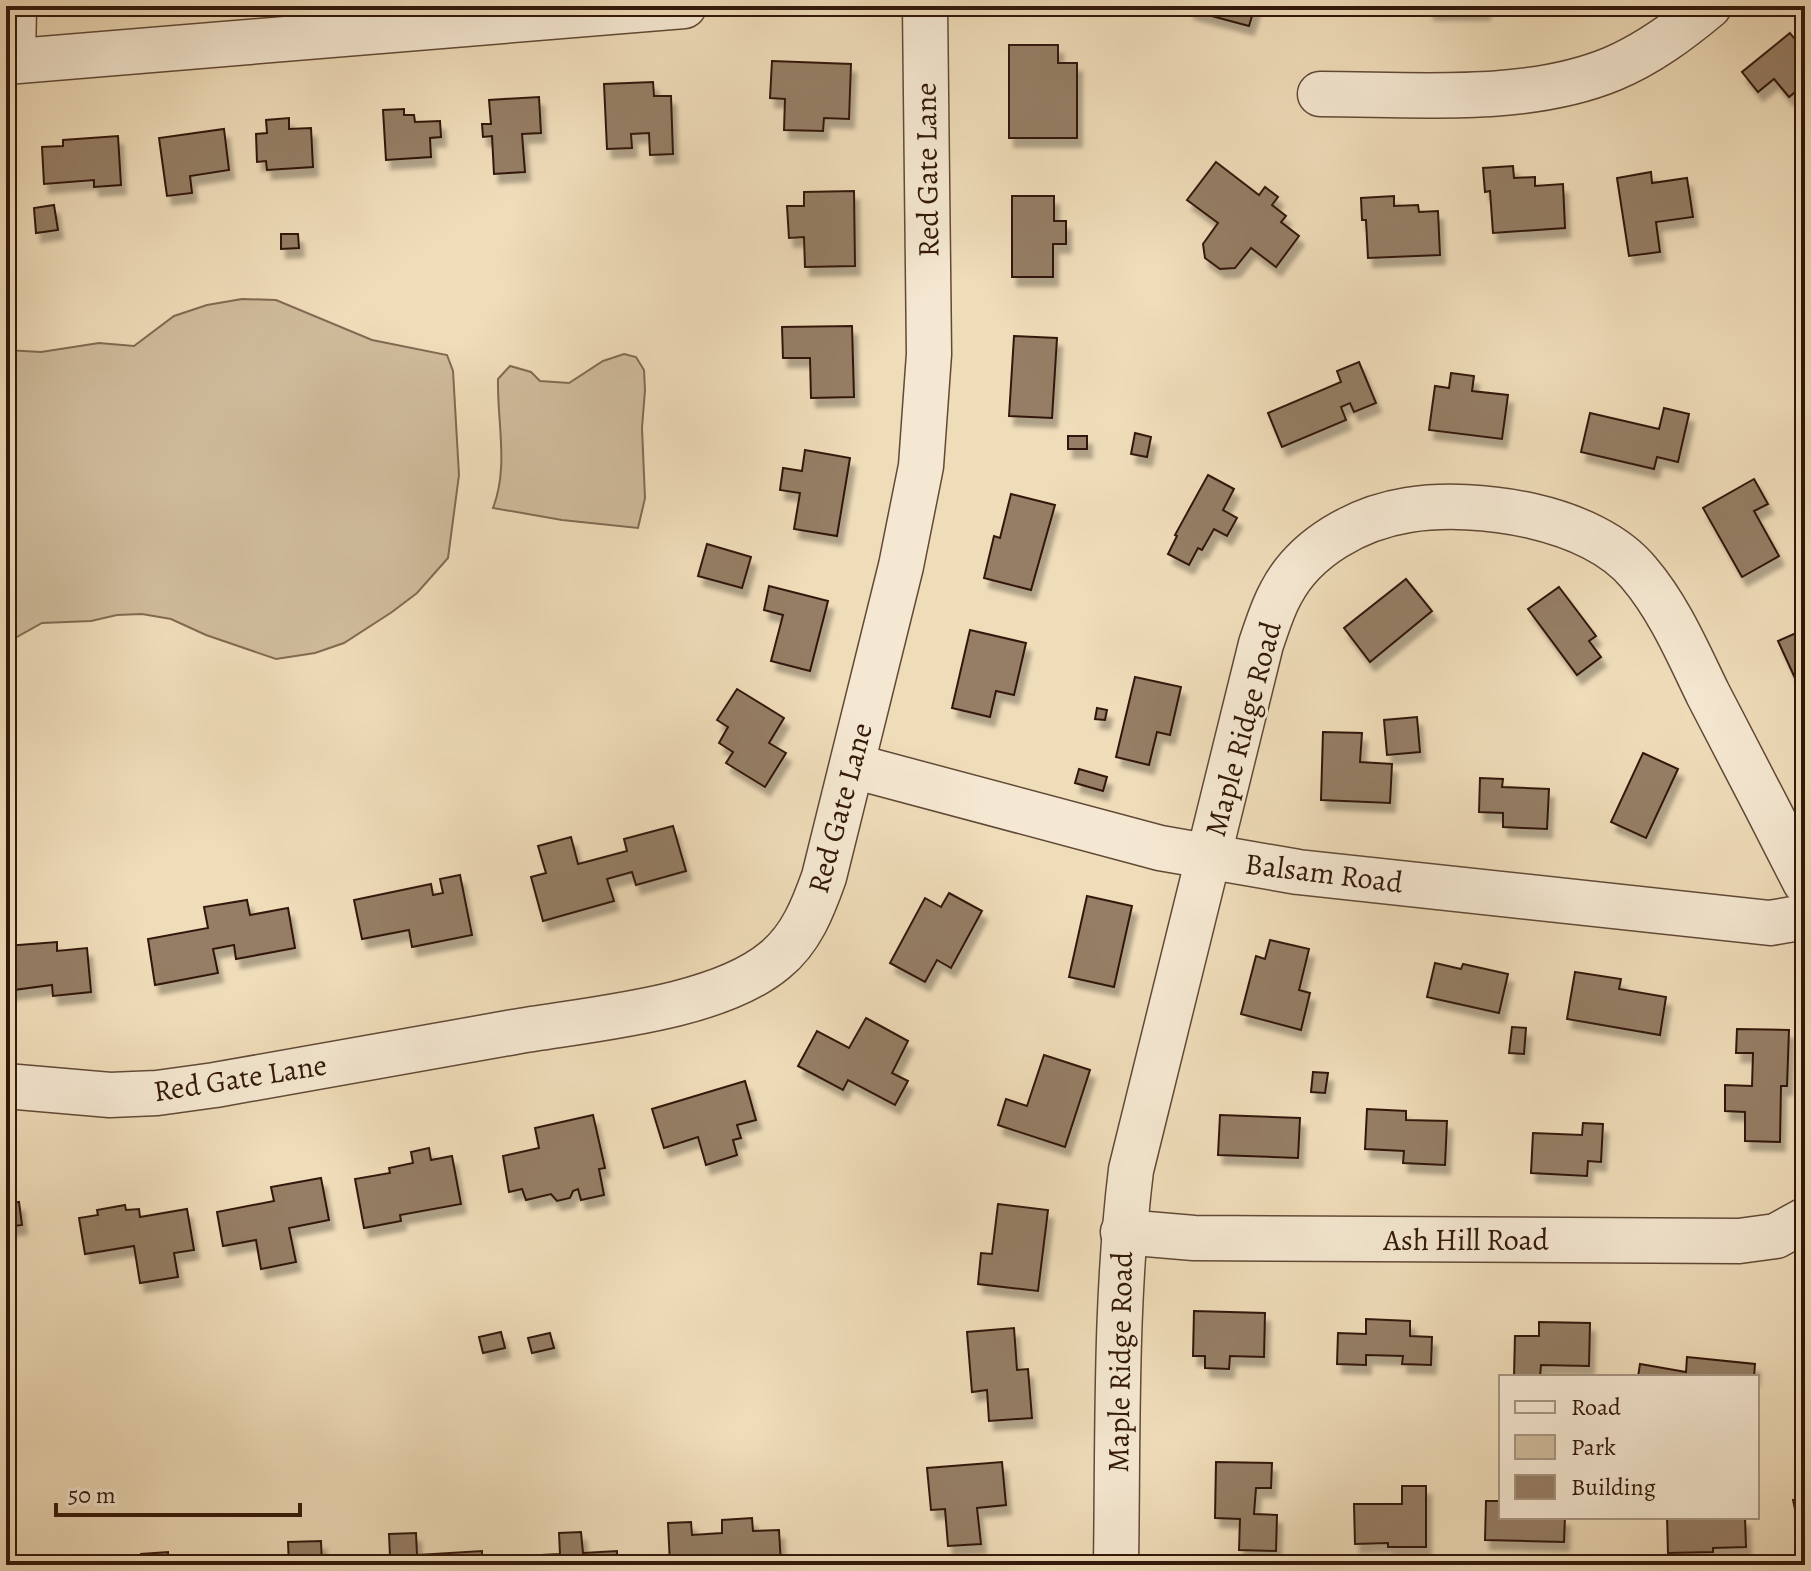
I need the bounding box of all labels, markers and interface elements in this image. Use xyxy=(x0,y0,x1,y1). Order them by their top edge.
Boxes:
street label: Red Gate Lane xyxy=(905,82,949,258)
street label: Maple Ridge Road xyxy=(1195,616,1291,841)
street label: Red Gate Lane xyxy=(798,718,882,898)
street label: Balsam Road xyxy=(1243,843,1406,903)
street label: Red Gate Lane xyxy=(150,1045,330,1111)
street label: Ash Hill Road xyxy=(1382,1220,1550,1260)
street label: Maple Ridge Road xyxy=(1098,1250,1142,1473)
legend xyxy=(1499,1375,1759,1519)
text: Road xyxy=(1571,1391,1621,1423)
text: Park xyxy=(1571,1431,1616,1463)
scale bar xyxy=(56,1467,300,1517)
text: Building xyxy=(1571,1471,1656,1503)
text: 50 m xyxy=(68,1479,116,1511)

